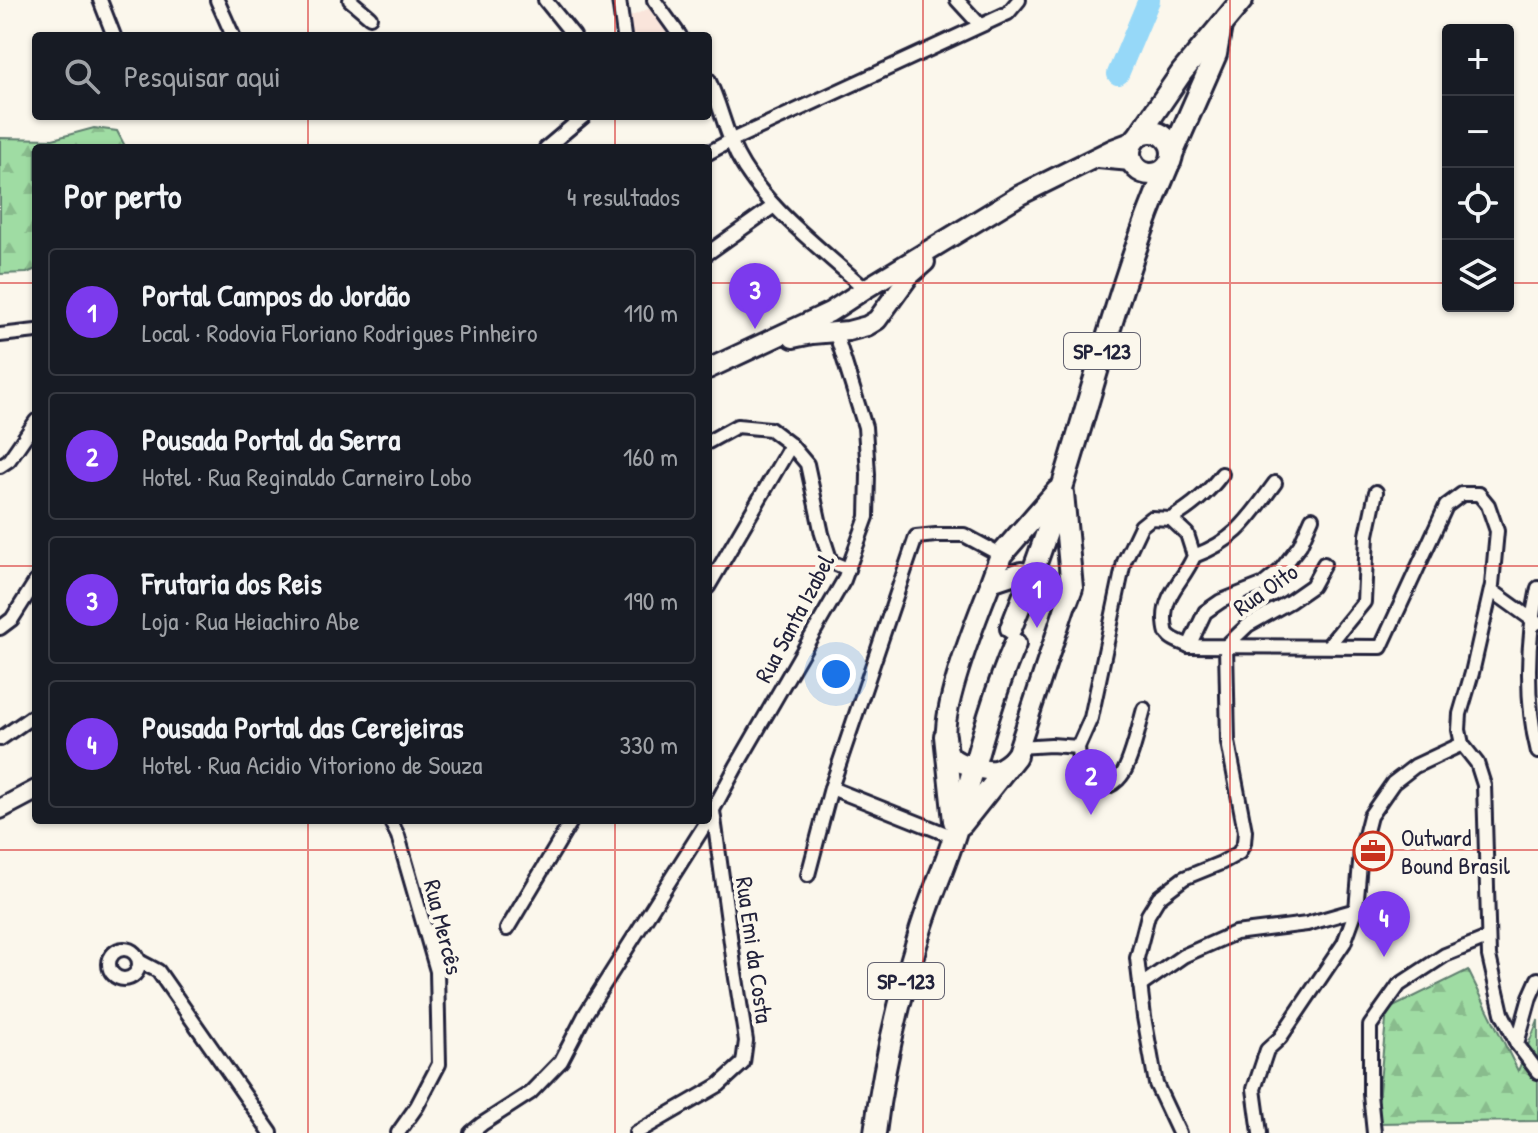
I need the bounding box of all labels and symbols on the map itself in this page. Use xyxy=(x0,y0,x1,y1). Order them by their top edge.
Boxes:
pin: 3 xyxy=(729,263,781,329)
road number: SP-123 xyxy=(1064,333,1140,369)
street label: Rua Santa Izabel xyxy=(747,548,842,688)
street label: Rua Oito xyxy=(1226,555,1304,623)
pin: 1 xyxy=(1011,562,1063,628)
your location xyxy=(816,654,856,694)
pin: 2 xyxy=(1065,749,1117,815)
place label: Outward Bound Brasil xyxy=(1401,821,1511,881)
office icon: Outward Bound Brasil xyxy=(1352,830,1394,872)
street label: Rua Emi da Costa xyxy=(729,875,781,1025)
street label: Rua Mercês xyxy=(417,876,471,978)
pin: 4 xyxy=(1358,891,1410,957)
road number: SP-123 xyxy=(868,963,944,999)

